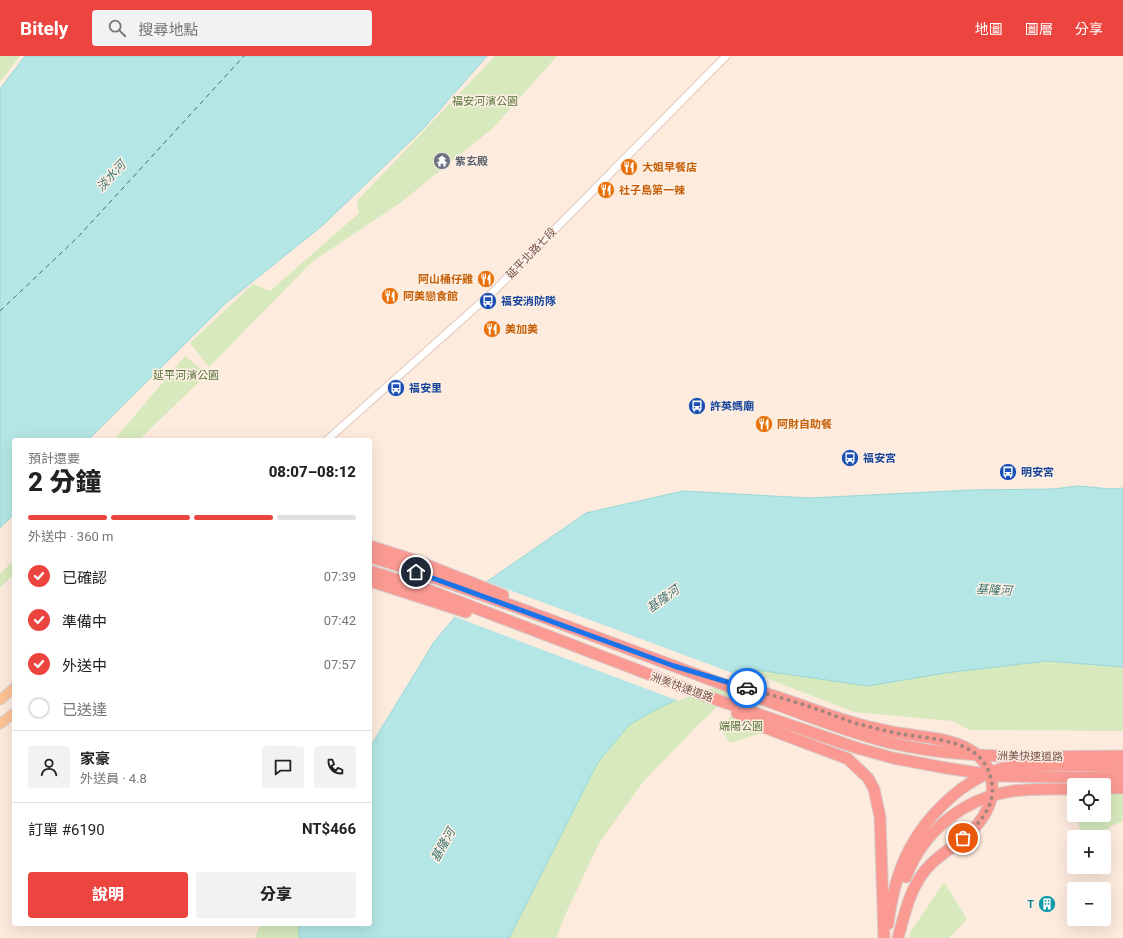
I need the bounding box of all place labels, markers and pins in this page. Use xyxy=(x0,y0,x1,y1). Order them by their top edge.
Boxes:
temple icon: 紫玄殿 xyxy=(432,151,452,171)
place label: 紫玄殿 xyxy=(455,155,488,168)
restaurant icon: 大姐早餐店 xyxy=(619,157,639,177)
place label: 大姐早餐店 xyxy=(642,161,697,174)
restaurant icon: 社子島第一辣 xyxy=(596,180,616,200)
place label: 社子島第一辣 xyxy=(619,184,685,197)
restaurant icon: 阿山桶仔雞 xyxy=(476,269,496,289)
place label: 阿山桶仔雞 xyxy=(418,273,473,286)
restaurant icon: 阿美戀食館 xyxy=(380,286,400,306)
place label: 阿美戀食館 xyxy=(403,290,458,303)
bus stop icon: 福安消防隊 xyxy=(478,291,498,311)
place label: 福安消防隊 xyxy=(501,295,556,308)
restaurant icon: 美加美 xyxy=(482,319,502,339)
place label: 美加美 xyxy=(505,323,538,336)
bus stop icon: 福安里 xyxy=(386,378,406,398)
place label: 福安里 xyxy=(409,382,442,395)
bus stop icon: 許英媽廟 xyxy=(687,396,707,416)
place label: 許英媽廟 xyxy=(710,400,754,413)
restaurant icon: 阿財自助餐 xyxy=(754,414,774,434)
place label: 阿財自助餐 xyxy=(777,418,832,431)
bus stop icon: 福安宮 xyxy=(840,448,860,468)
place label: 福安宮 xyxy=(863,452,896,465)
bus stop icon: 明安宮 xyxy=(998,462,1018,482)
place label: 明安宮 xyxy=(1021,466,1054,479)
pin xyxy=(399,555,433,589)
pin xyxy=(946,821,980,855)
building icon: T xyxy=(1037,894,1057,914)
place label: T xyxy=(1027,898,1034,911)

